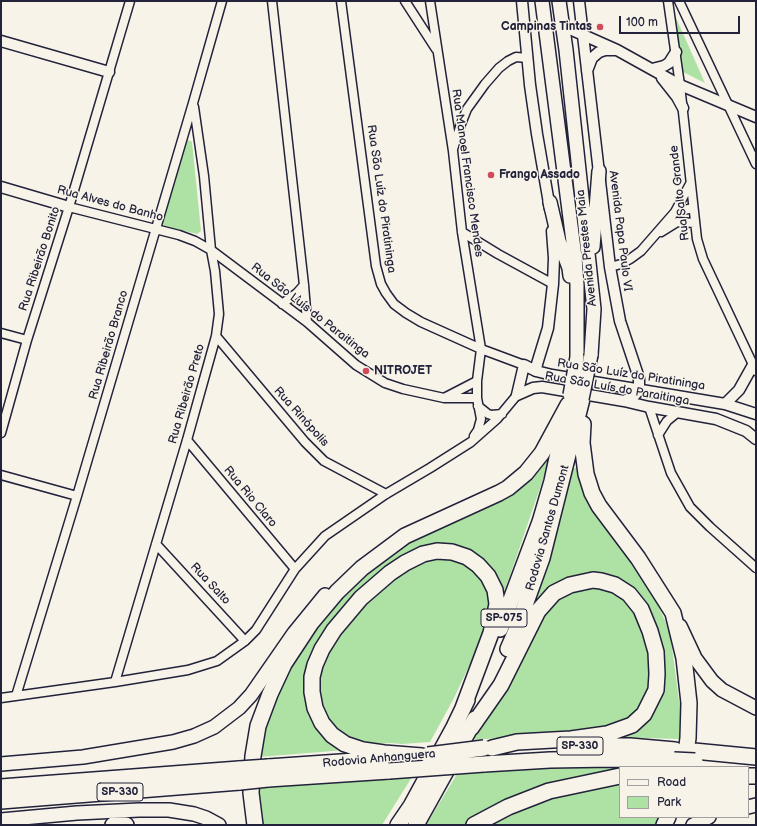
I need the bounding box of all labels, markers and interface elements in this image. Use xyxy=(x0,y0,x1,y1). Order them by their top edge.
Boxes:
scale bar xyxy=(621,8,742,34)
text: 100 m xyxy=(626,15,658,30)
place label: Campinas Tintas xyxy=(501,20,592,34)
marker: Campinas Tintas xyxy=(595,22,605,32)
street label: Rua Manoel Francisco Mendes xyxy=(448,88,486,258)
street label: Rua São Luíz do Piratininga xyxy=(363,124,399,274)
street label: Rua Salto Grande xyxy=(667,144,693,242)
place label: Frango Assado xyxy=(499,168,580,182)
marker: Frango Assado xyxy=(486,170,496,180)
street label: Avenida Papa Paulo VI xyxy=(605,170,635,292)
street label: Rua Alves do Banho xyxy=(55,183,165,225)
street label: Avenida Prestes Maia xyxy=(574,189,600,307)
street label: Rua Ribeirão Bonito xyxy=(16,205,64,313)
street label: Rua São Luís do Paraitinga xyxy=(248,260,372,362)
street label: Rua Ribeirão Branco xyxy=(86,289,132,401)
street label: Rua Ribeirão Preto xyxy=(166,342,208,446)
street label: Rua São Luíz do Piratininga xyxy=(556,356,706,394)
place label: NITROJET xyxy=(374,364,432,378)
marker: NITROJET xyxy=(361,366,371,376)
street label: Rua São Luís do Paraitinga xyxy=(544,369,690,409)
street label: Rua Rinópolis xyxy=(270,384,332,450)
street label: Rua Rio Claro xyxy=(220,463,280,531)
street label: Rodovia Santos Dumont xyxy=(523,463,573,593)
street label: Rua Salto xyxy=(187,560,233,608)
road number: SP-075 xyxy=(481,609,527,627)
road number: SP-330 xyxy=(557,737,603,755)
street label: Rodovia Anhanguera xyxy=(322,747,436,771)
legend xyxy=(619,766,749,818)
text: Road xyxy=(657,775,686,790)
road number: SP-330 xyxy=(97,783,143,801)
text: Park xyxy=(657,795,681,810)

